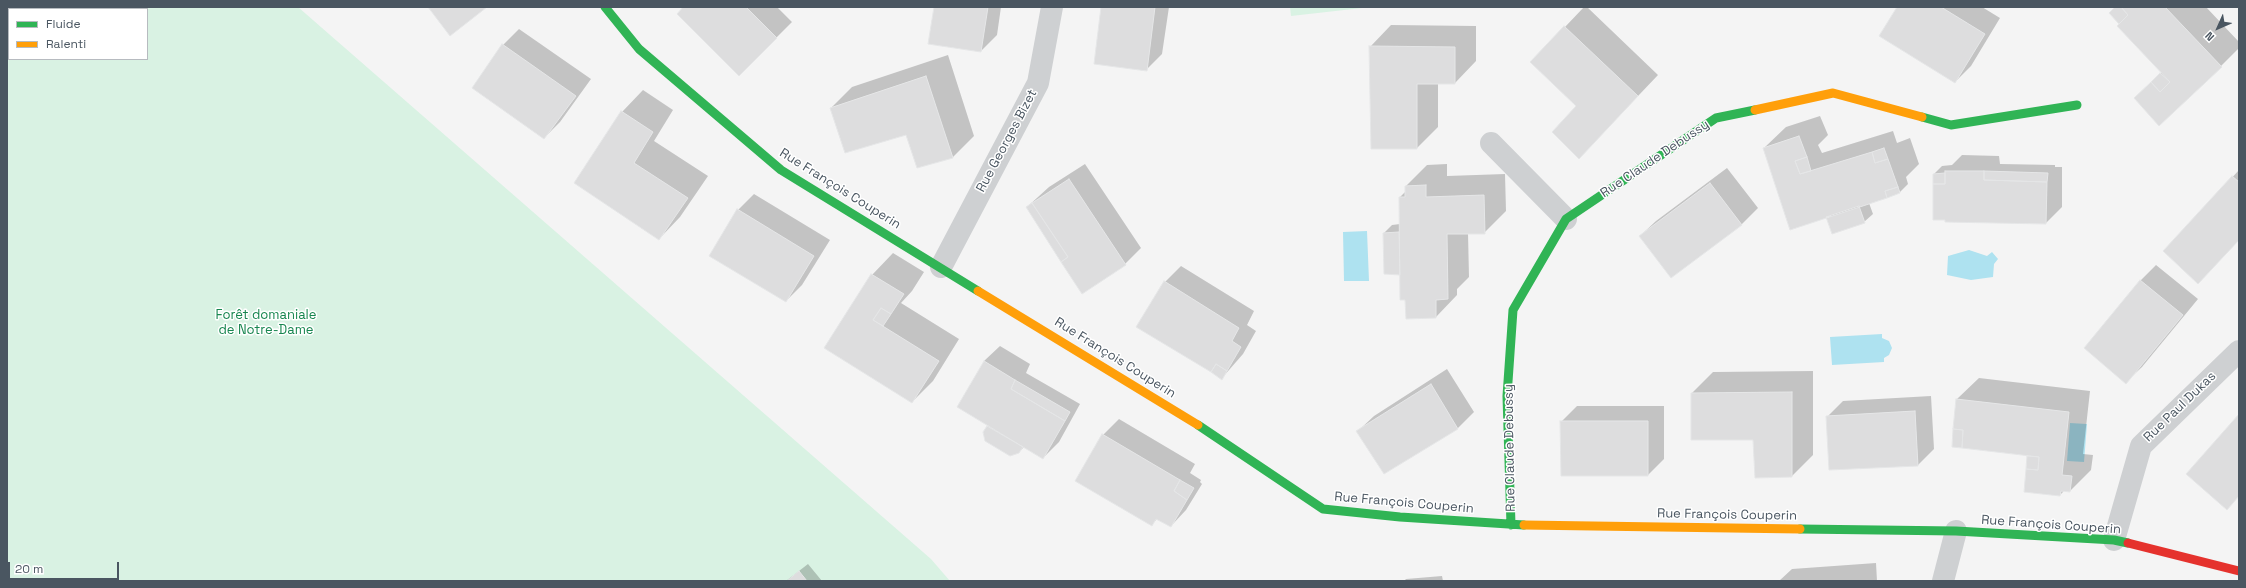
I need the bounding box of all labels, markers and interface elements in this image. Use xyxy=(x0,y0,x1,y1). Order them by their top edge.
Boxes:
legend xyxy=(8,8,148,60)
north arrow xyxy=(2198,8,2238,48)
text: Fluide xyxy=(46,16,81,32)
text: N xyxy=(2202,29,2217,44)
text: Ralenti xyxy=(46,36,86,52)
street label: Rue Georges Bizet xyxy=(973,87,1041,195)
street label: Rue Claude Debussy xyxy=(1598,117,1712,201)
street label: Rue François Couperin xyxy=(777,145,903,233)
park label: Forêt domaniale de Notre-Dame xyxy=(216,307,316,338)
street label: Rue François Couperin xyxy=(1052,314,1178,402)
street label: Rue Paul Dukas xyxy=(2141,369,2219,445)
street label: Rue Claude Debussy xyxy=(1501,384,1519,512)
street label: Rue François Couperin xyxy=(1334,489,1474,517)
street label: Rue François Couperin xyxy=(1657,506,1797,524)
street label: Rue François Couperin xyxy=(1981,512,2121,538)
scale bar xyxy=(10,554,121,580)
text: 20 m xyxy=(15,561,43,577)

